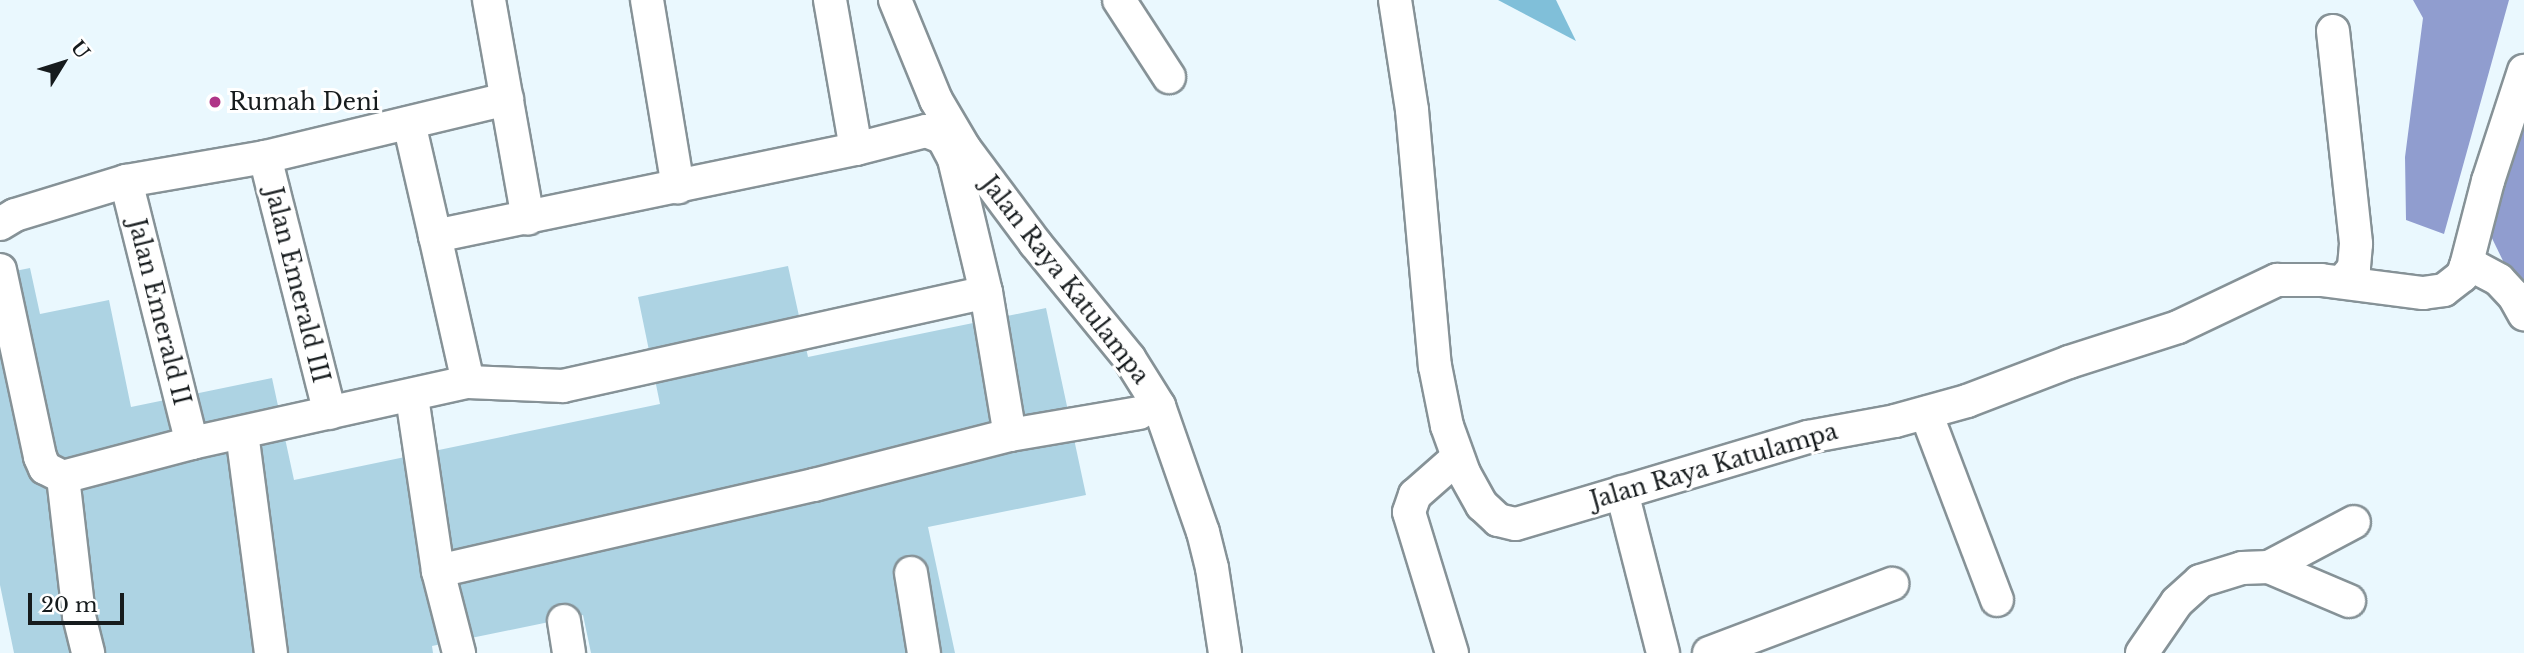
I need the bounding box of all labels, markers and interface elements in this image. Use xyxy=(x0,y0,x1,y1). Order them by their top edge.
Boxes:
north arrow xyxy=(28,28,98,98)
text: U xyxy=(66,36,94,63)
place label: Rumah Deni xyxy=(229,88,380,116)
marker: Rumah Deni xyxy=(207,94,223,110)
street label: Jalan Raya Katulampa xyxy=(975,171,1155,389)
street label: Jalan Emerald III xyxy=(259,185,335,385)
street label: Jalan Emerald II xyxy=(123,216,195,408)
street label: Jalan Raya Katulampa xyxy=(1587,417,1841,515)
scale bar xyxy=(32,580,128,624)
text: 20 m xyxy=(41,592,98,618)

